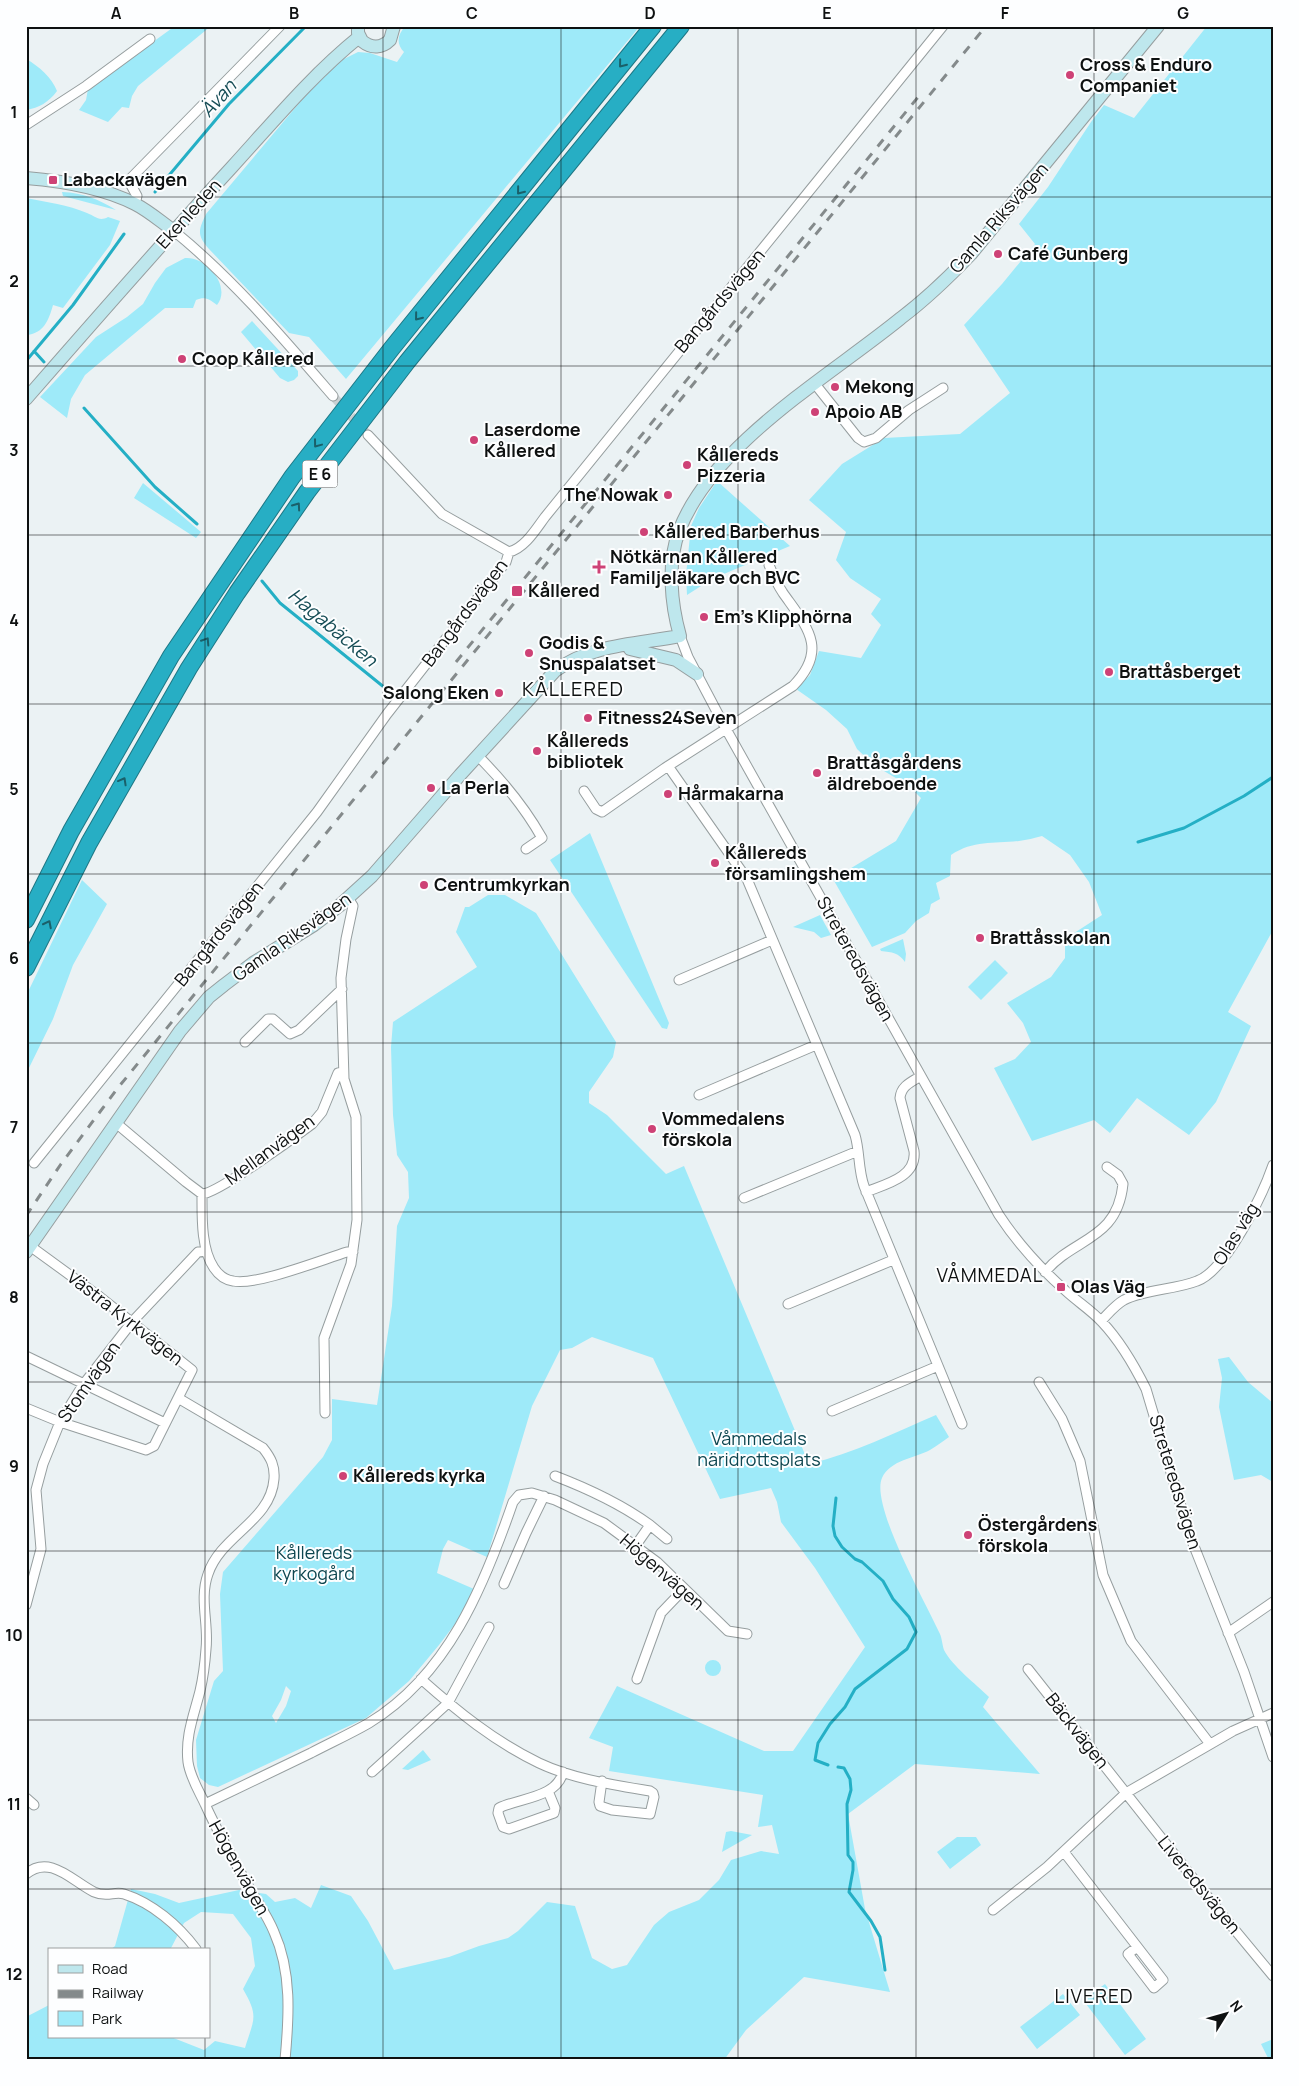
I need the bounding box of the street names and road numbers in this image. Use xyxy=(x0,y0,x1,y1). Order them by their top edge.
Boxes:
street label: Gamla Riksvägen xyxy=(943,157,1053,278)
street label: Ekenleden xyxy=(150,173,226,253)
street label: Bangårdsvägen xyxy=(669,243,770,357)
road number: E 6 xyxy=(302,460,338,488)
street label: Bangårdsvägen xyxy=(416,554,512,671)
street label: Bangårdsvägen xyxy=(168,876,268,991)
street label: Gamla Riksvägen xyxy=(227,886,355,986)
street label: Streteredsvägen xyxy=(812,892,900,1025)
street label: Mellanvägen xyxy=(220,1109,319,1190)
street label: Olas väg xyxy=(1207,1198,1264,1269)
street label: Västra Kyrkvägen xyxy=(63,1264,189,1370)
street label: Stomvägen xyxy=(51,1336,125,1427)
street label: Streteredsvägen xyxy=(1144,1412,1208,1552)
street label: Högenvägen xyxy=(615,1528,710,1615)
street label: Bäckvägen xyxy=(1041,1687,1115,1773)
street label: Högenvägen xyxy=(204,1816,276,1919)
street label: Liveredsvägen xyxy=(1153,1830,1247,1938)

